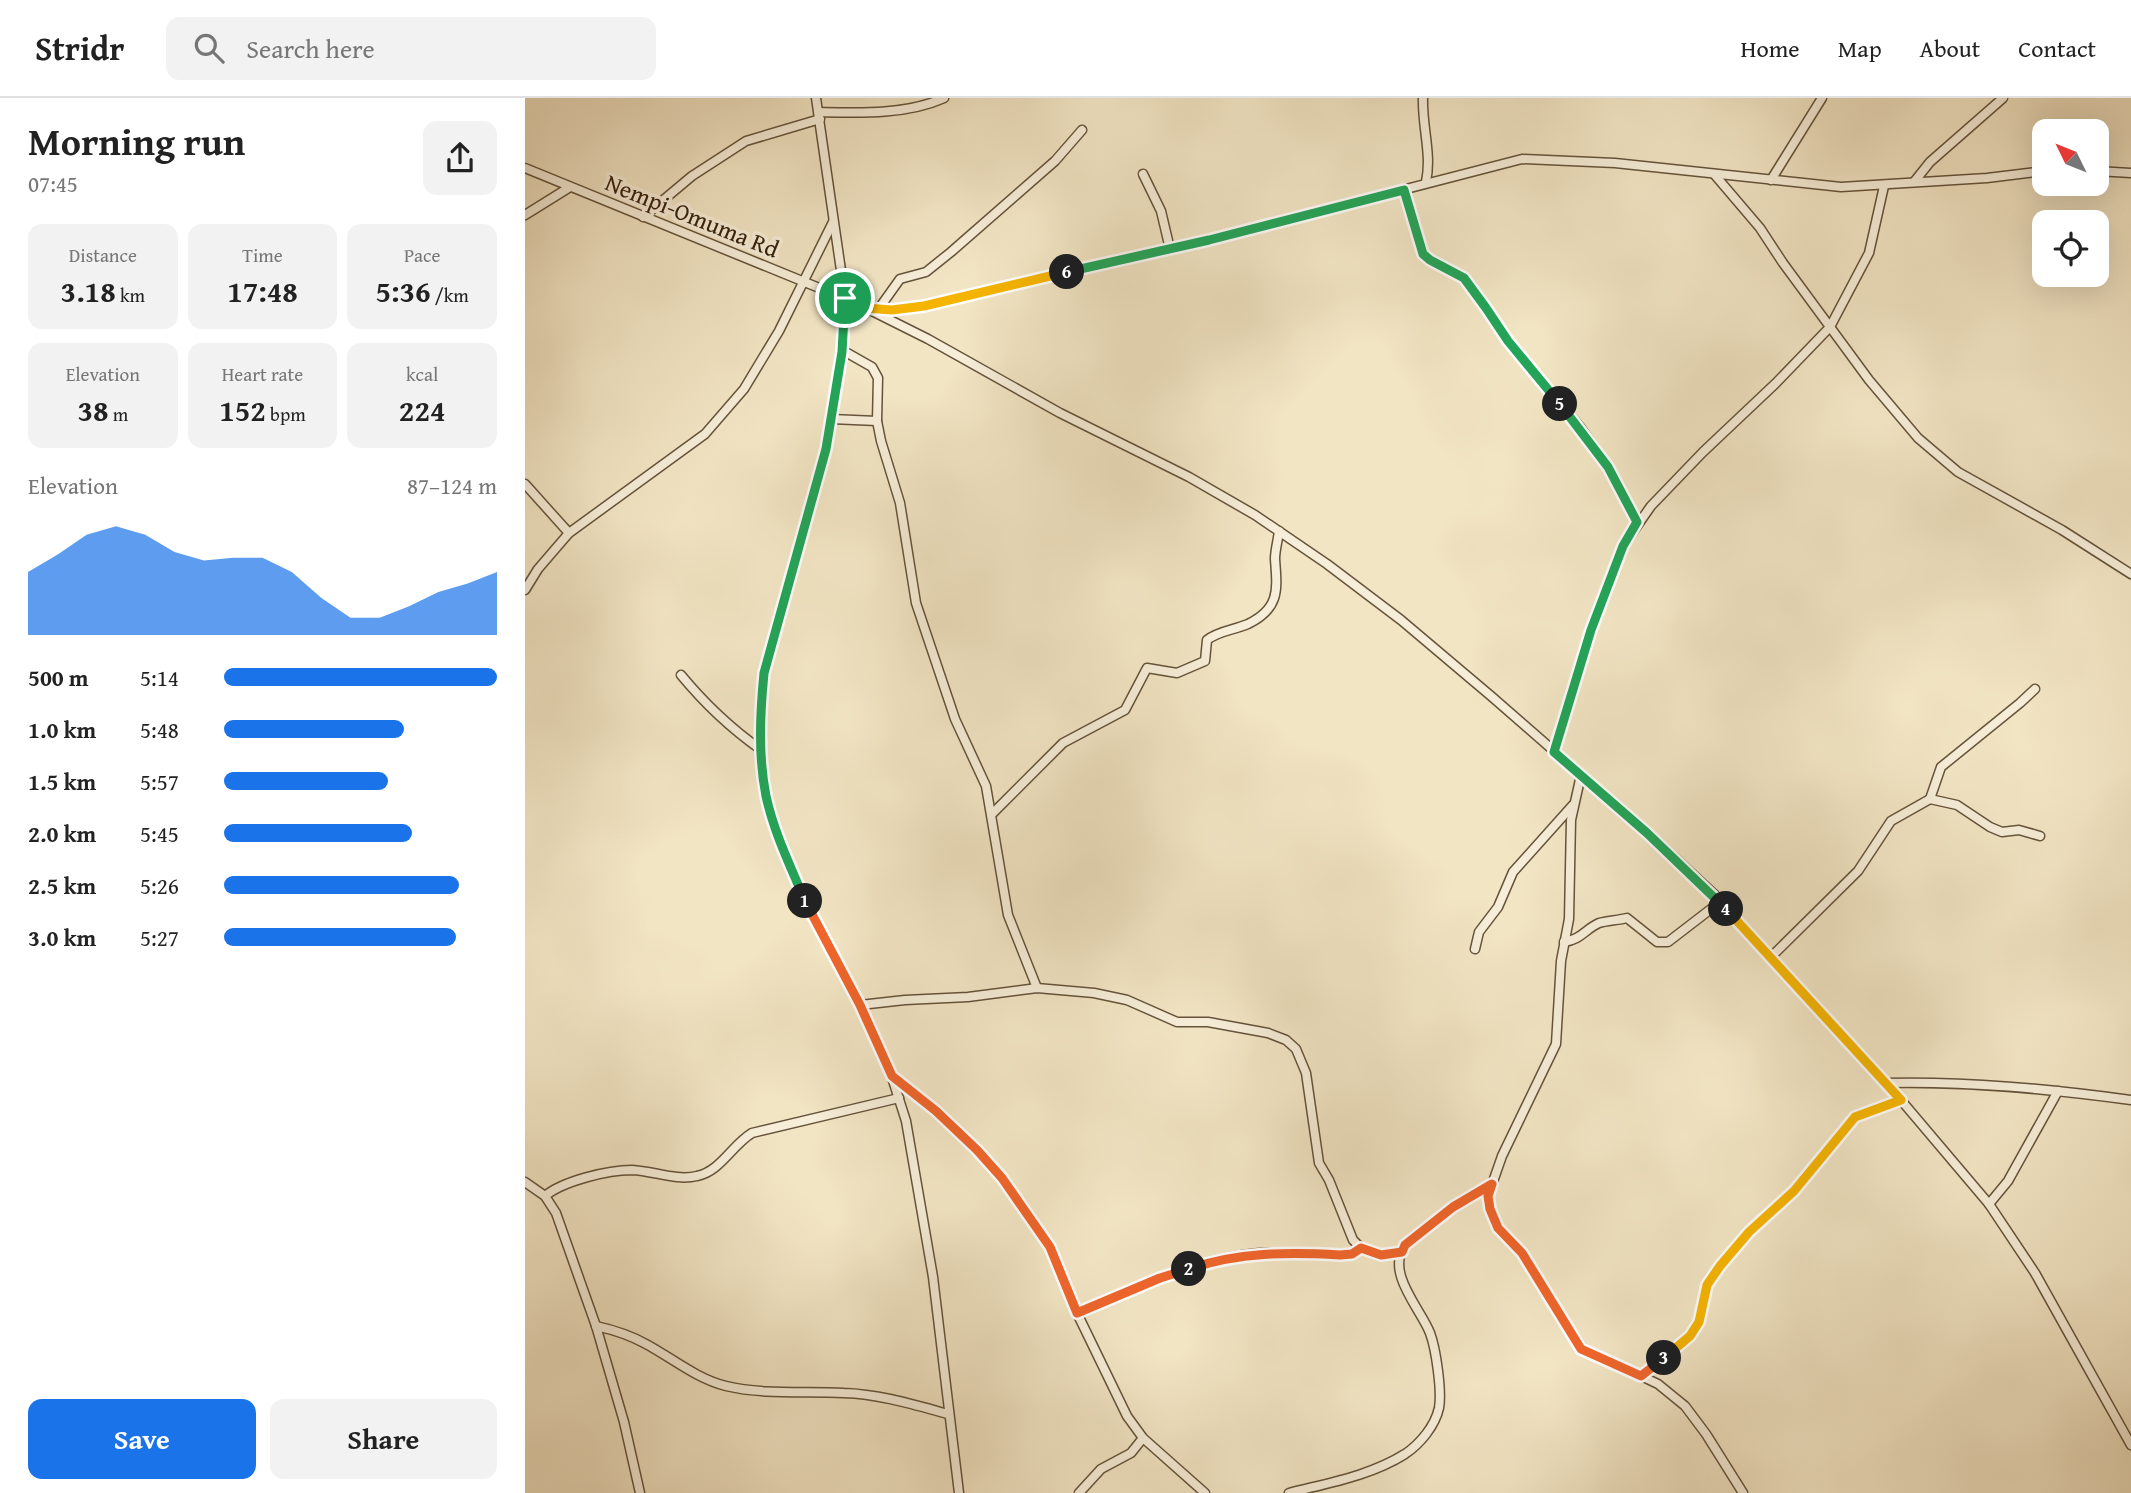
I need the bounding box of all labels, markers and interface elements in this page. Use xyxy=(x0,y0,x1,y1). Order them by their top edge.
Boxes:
search box xyxy=(166,17,656,80)
text: Stridr xyxy=(35,24,124,72)
icon: search xyxy=(190,29,228,67)
text: Search here xyxy=(246,29,375,68)
text: Home xyxy=(1741,31,1800,66)
text: Map xyxy=(1838,31,1882,66)
text: About xyxy=(1920,31,1980,66)
text: Contact xyxy=(2018,31,2096,66)
text: Morning run xyxy=(28,113,245,169)
north arrow xyxy=(2032,119,2109,196)
map controls xyxy=(2032,119,2109,287)
button: share xyxy=(423,121,497,195)
street label: Nempi-Omuma Rd xyxy=(600,165,784,266)
text: 07:45 xyxy=(28,167,78,200)
button: locate xyxy=(2032,210,2109,287)
text: Distance xyxy=(69,241,137,269)
text: Time xyxy=(242,241,283,269)
text: Pace xyxy=(404,241,440,269)
pin: 6 xyxy=(1049,254,1085,290)
text: 6 xyxy=(1062,257,1071,285)
pin xyxy=(815,268,875,328)
text: 3.18 xyxy=(61,269,116,313)
text: 17:48 xyxy=(227,269,298,313)
text: 5:36 xyxy=(375,269,431,313)
icon: arrive xyxy=(826,279,864,317)
text: km xyxy=(116,281,145,309)
text: /km xyxy=(431,281,469,309)
text: Elevation xyxy=(66,360,140,388)
text: Heart rate xyxy=(222,360,303,388)
text: kcal xyxy=(406,360,438,388)
pin: 5 xyxy=(1543,386,1577,422)
text: 38 xyxy=(77,388,109,432)
text: 152 xyxy=(219,388,266,432)
text: 224 xyxy=(399,388,445,432)
text: 5 xyxy=(1555,389,1564,417)
text: m xyxy=(109,400,128,428)
text: bpm xyxy=(266,400,306,428)
text: Elevation xyxy=(28,469,118,502)
text: 87–124 m xyxy=(407,469,497,502)
text: 500 m xyxy=(28,661,89,694)
text: 5:14 xyxy=(140,661,179,694)
text: 1.0 km xyxy=(28,713,96,746)
text: 5:48 xyxy=(140,713,179,746)
text: 1.5 km xyxy=(28,765,96,798)
text: 5:57 xyxy=(140,765,179,798)
text: 2.0 km xyxy=(28,817,96,850)
text: 5:45 xyxy=(140,817,179,850)
text: 2.5 km xyxy=(28,869,96,902)
text: 5:26 xyxy=(140,869,179,902)
pin: 1 xyxy=(787,884,823,918)
text: 1 xyxy=(800,886,809,914)
pin: 4 xyxy=(1709,892,1743,926)
text: 4 xyxy=(1721,894,1730,922)
text: 3.0 km xyxy=(28,921,96,954)
text: 5:27 xyxy=(140,921,179,954)
pin: 2 xyxy=(1171,1252,1207,1286)
text: 2 xyxy=(1184,1254,1193,1282)
pin: 3 xyxy=(1647,1340,1681,1376)
text: 3 xyxy=(1659,1343,1668,1371)
button: Save xyxy=(28,1399,256,1479)
button: Share xyxy=(270,1399,497,1479)

